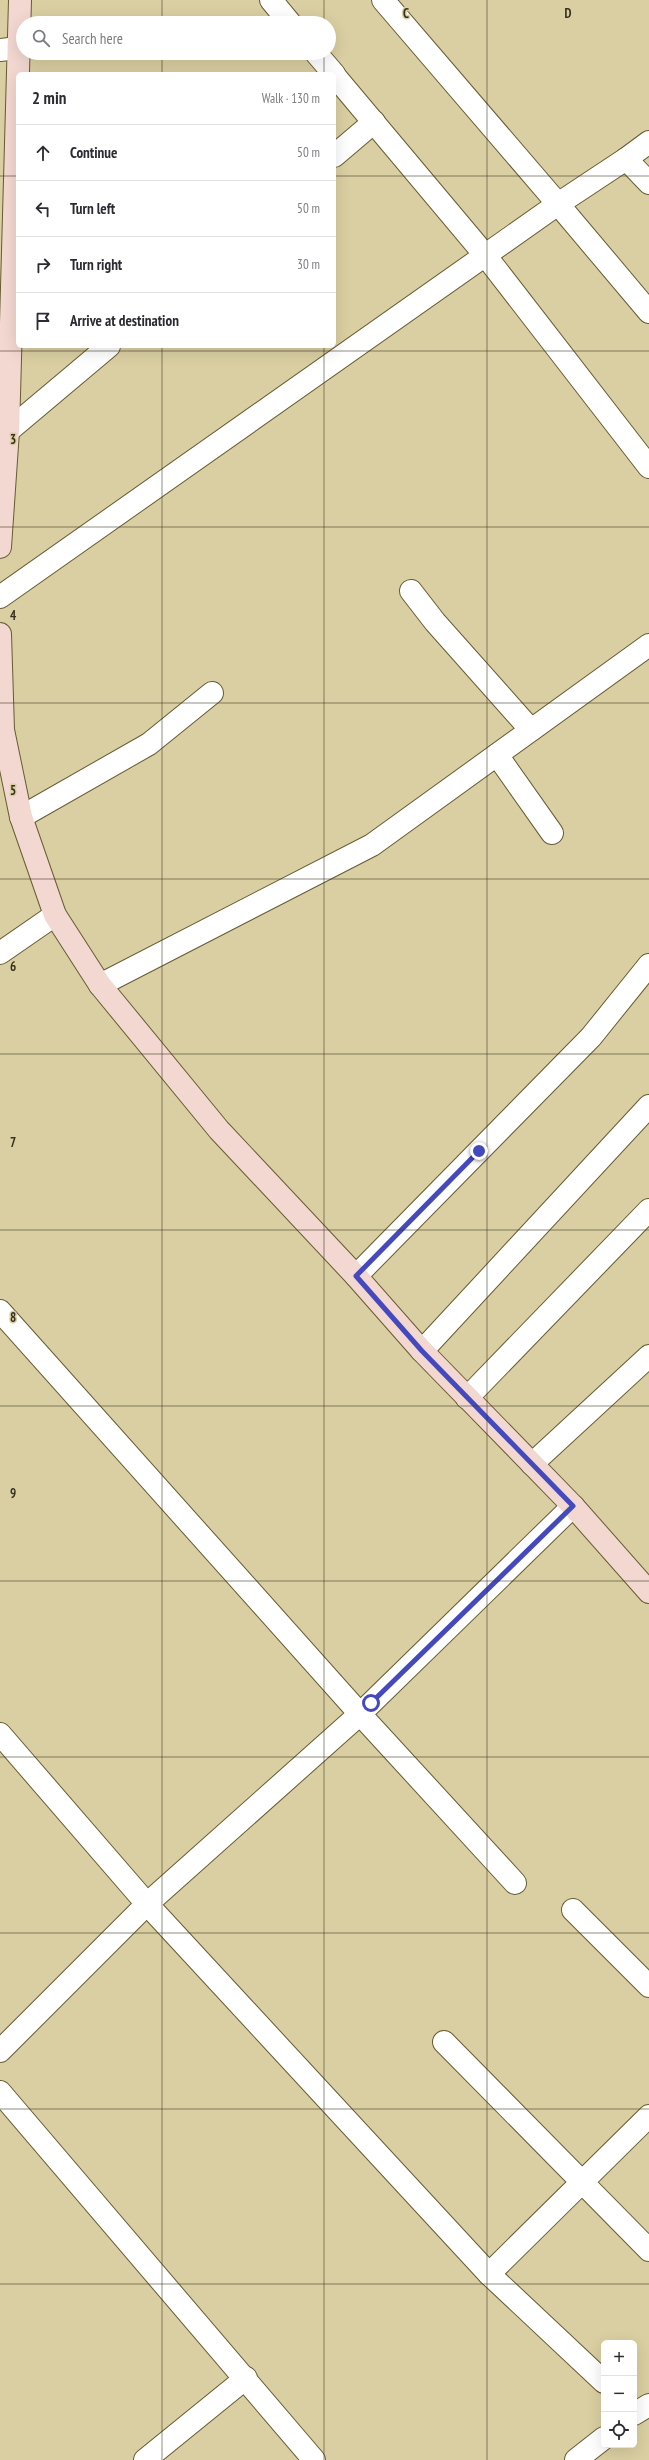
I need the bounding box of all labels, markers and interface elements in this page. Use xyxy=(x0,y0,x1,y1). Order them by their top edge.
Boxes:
text: C xyxy=(403,5,409,22)
text: D xyxy=(565,5,572,22)
search box xyxy=(16,16,336,60)
icon: search xyxy=(30,27,52,49)
text: Search here xyxy=(62,29,123,48)
text: 2 min xyxy=(32,87,66,109)
text: Walk · 130 m xyxy=(262,90,320,107)
icon: ahead xyxy=(32,142,54,164)
text: Continue xyxy=(70,143,117,162)
text: 50 m xyxy=(297,144,320,161)
icon: left xyxy=(32,198,54,220)
text: Turn left xyxy=(70,199,115,218)
text: 50 m xyxy=(297,200,320,217)
icon: right xyxy=(32,254,54,276)
text: Turn right xyxy=(70,255,122,274)
text: 30 m xyxy=(297,256,320,273)
icon: arrive xyxy=(32,310,54,332)
text: Arrive at destination xyxy=(70,311,179,330)
text: 3 xyxy=(10,431,16,448)
text: 4 xyxy=(10,607,17,624)
text: 5 xyxy=(10,782,16,799)
text: 6 xyxy=(10,958,16,975)
text: 7 xyxy=(10,1134,16,1151)
route end xyxy=(470,1142,488,1160)
text: 8 xyxy=(10,1309,16,1326)
text: 9 xyxy=(10,1485,16,1502)
route start xyxy=(362,1694,380,1712)
map controls xyxy=(601,2340,637,2448)
button: + xyxy=(601,2340,637,2376)
button: − xyxy=(601,2376,637,2412)
button: locate xyxy=(601,2412,637,2448)

